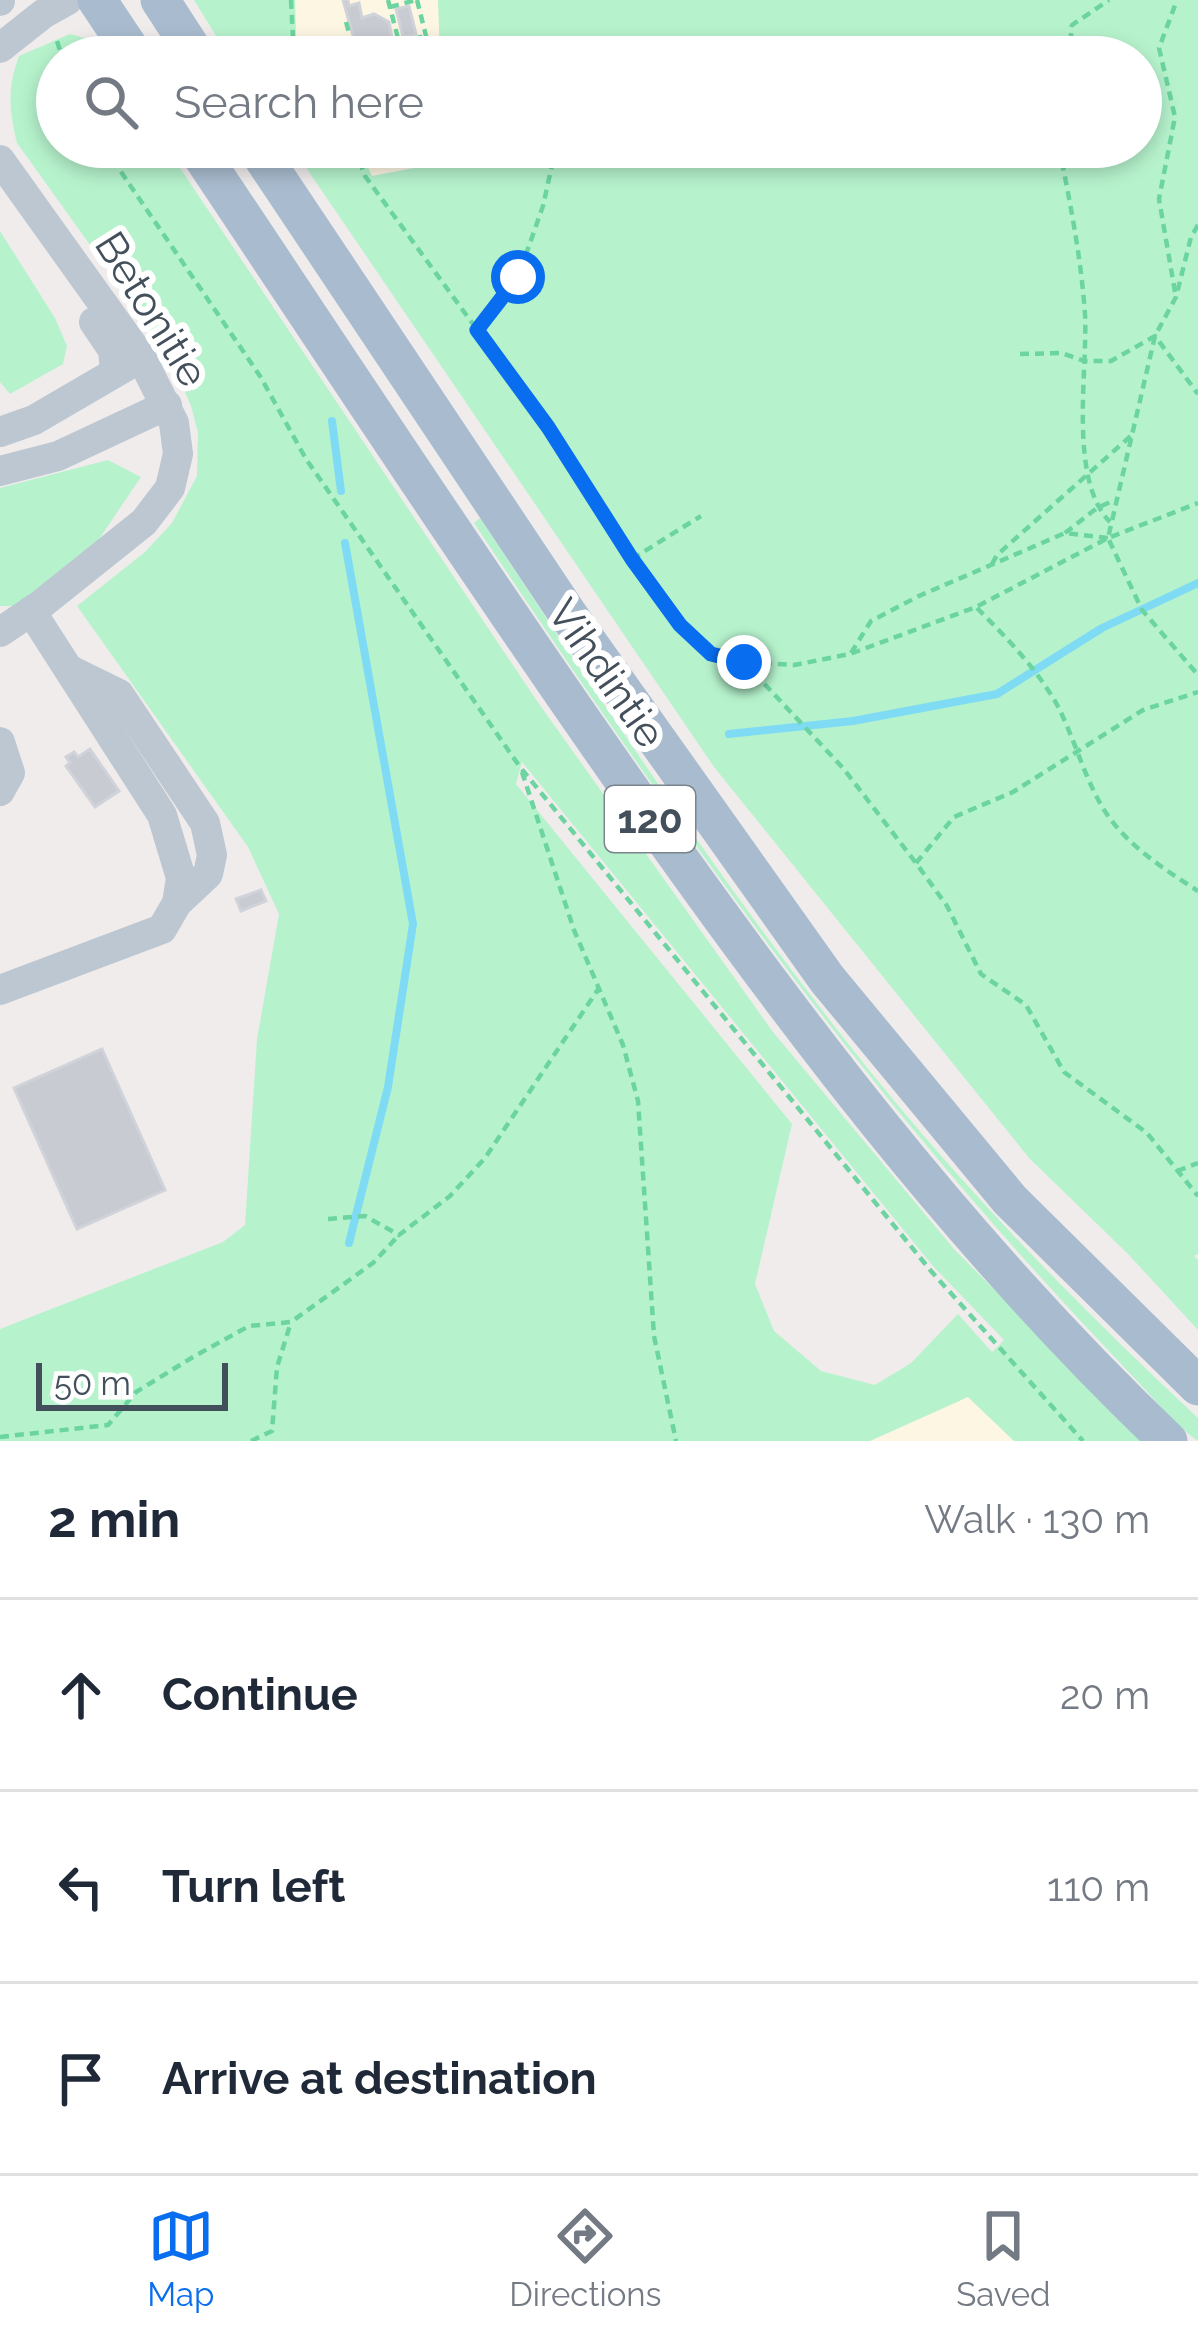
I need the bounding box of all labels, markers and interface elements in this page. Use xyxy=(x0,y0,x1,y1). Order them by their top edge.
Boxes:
search box xyxy=(36,36,1162,168)
icon: search xyxy=(78,69,144,135)
text: Search here xyxy=(174,76,424,129)
street label: Betonitie xyxy=(85,223,218,395)
route start xyxy=(491,250,545,304)
street label: Vihdintie xyxy=(538,590,675,757)
route end xyxy=(717,635,771,689)
road number: 120 xyxy=(605,786,695,852)
scale bar xyxy=(36,1357,228,1410)
text: 50 m xyxy=(54,1364,131,1403)
text: 2 min xyxy=(48,1489,180,1549)
text: Walk · 130 m xyxy=(924,1496,1150,1542)
icon: ahead xyxy=(48,1662,114,1728)
text: Continue xyxy=(162,1668,358,1721)
text: 20 m xyxy=(1060,1672,1150,1718)
icon: left xyxy=(48,1854,114,1920)
text: Turn left xyxy=(162,1860,345,1913)
text: 110 m xyxy=(1047,1864,1150,1910)
icon: arrive xyxy=(48,2046,114,2112)
text: Arrive at destination xyxy=(162,2052,597,2105)
tab: Map xyxy=(147,2203,214,2314)
tab: Directions xyxy=(509,2203,662,2314)
tab: Saved xyxy=(956,2203,1051,2314)

